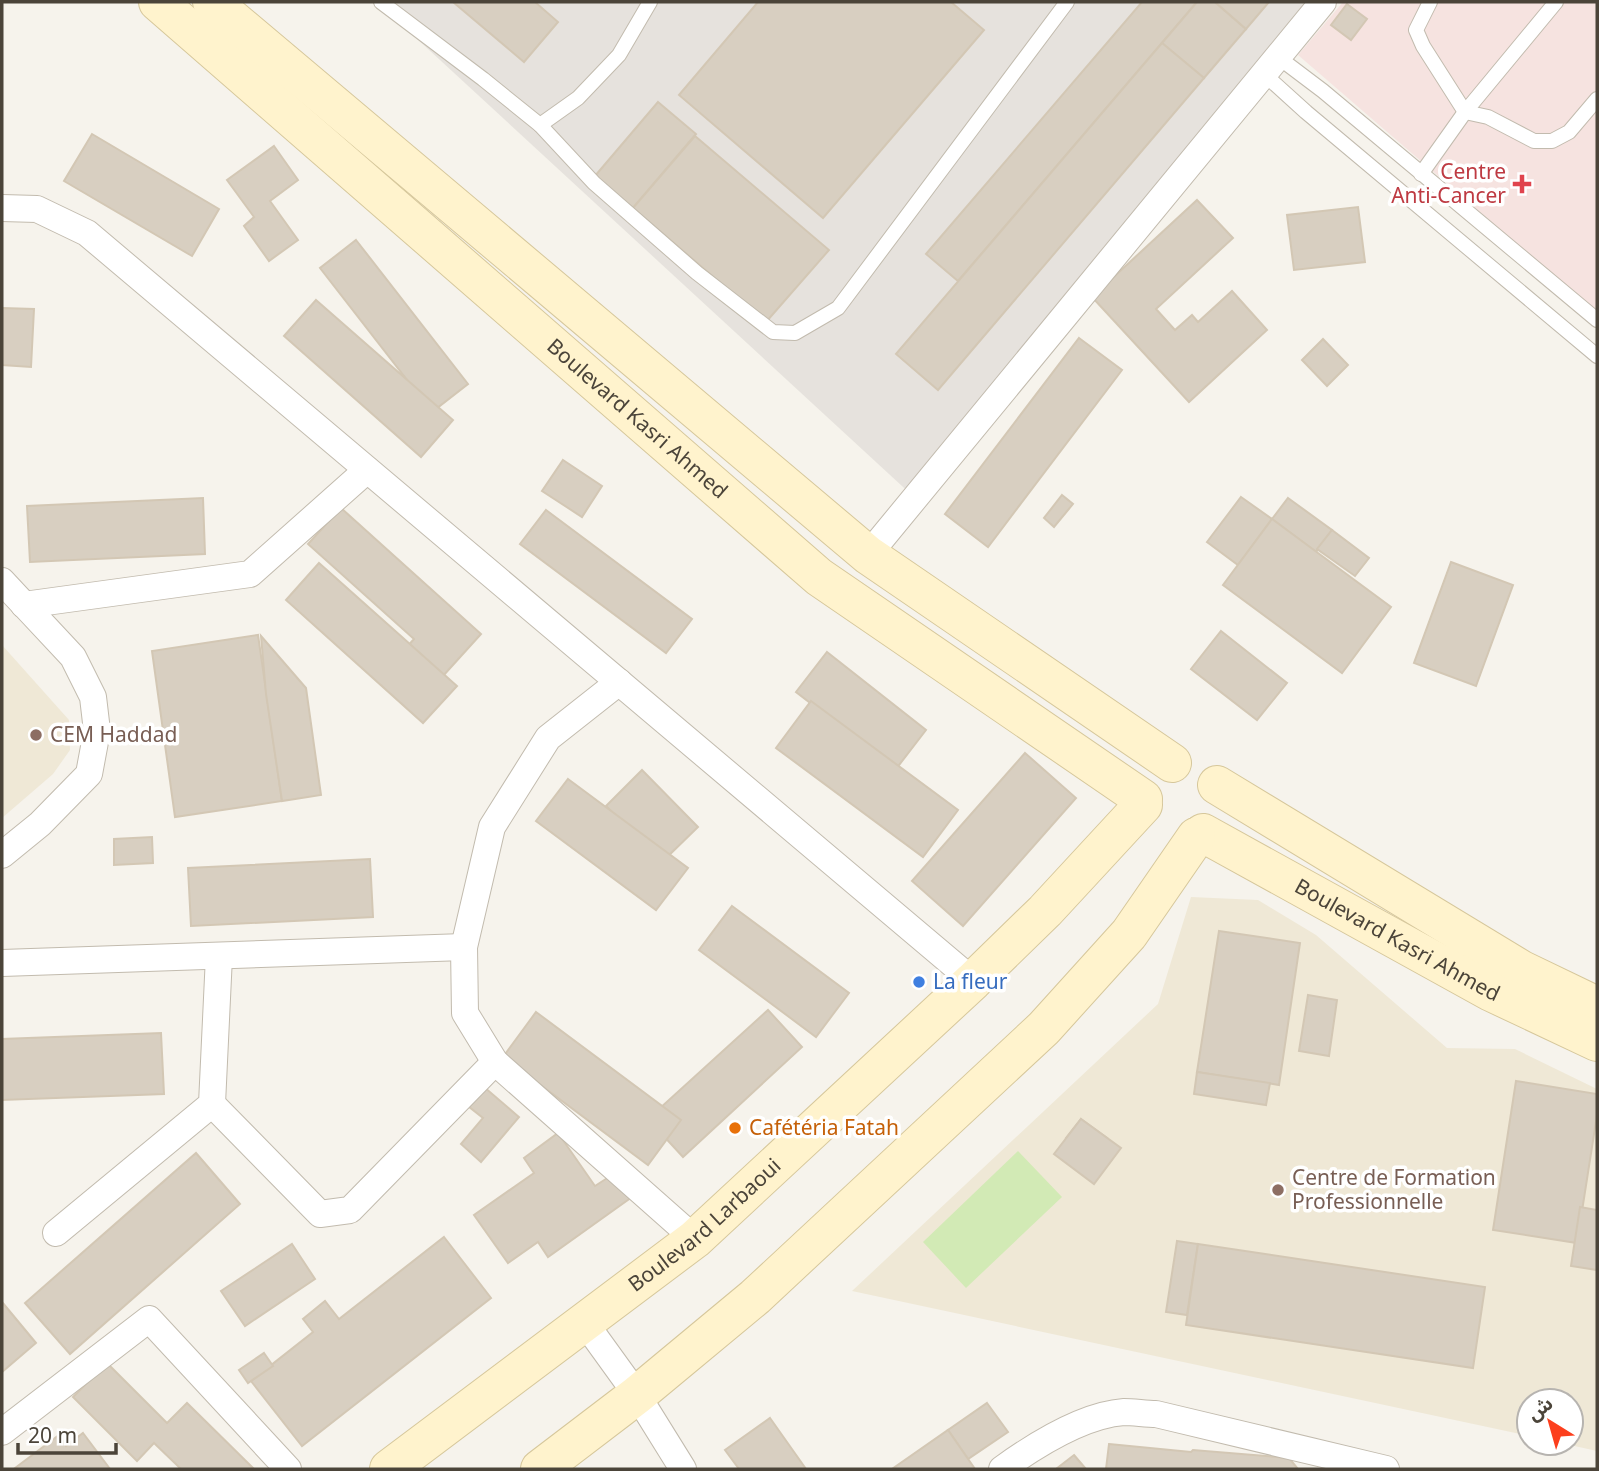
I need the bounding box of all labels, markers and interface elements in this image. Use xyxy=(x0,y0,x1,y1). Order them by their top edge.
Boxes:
place label: Centre Anti-Cancer xyxy=(1391,157,1506,209)
marker: Centre Anti-Cancer xyxy=(1512,174,1532,194)
street label: Boulevard Kasri Ahmed xyxy=(542,332,734,504)
place label: CEM Haddad xyxy=(50,720,177,748)
marker: CEM Haddad xyxy=(28,727,44,743)
street label: Boulevard Kasri Ahmed xyxy=(1290,871,1505,1007)
place label: La fleur xyxy=(933,967,1008,995)
marker: La fleur xyxy=(911,974,927,990)
place label: Cafétéria Fatah xyxy=(749,1113,899,1141)
marker: Cafétéria Fatah xyxy=(727,1120,743,1136)
street label: Boulevard Larbaoui xyxy=(622,1151,786,1298)
place label: Centre de Formation Professionnelle xyxy=(1292,1163,1496,1215)
marker: Centre de Formation Professionnelle xyxy=(1270,1182,1286,1198)
north arrow xyxy=(1515,1387,1585,1457)
text: ش xyxy=(1522,1390,1558,1427)
scale bar xyxy=(18,1412,116,1456)
text: 20 m xyxy=(28,1421,77,1449)

